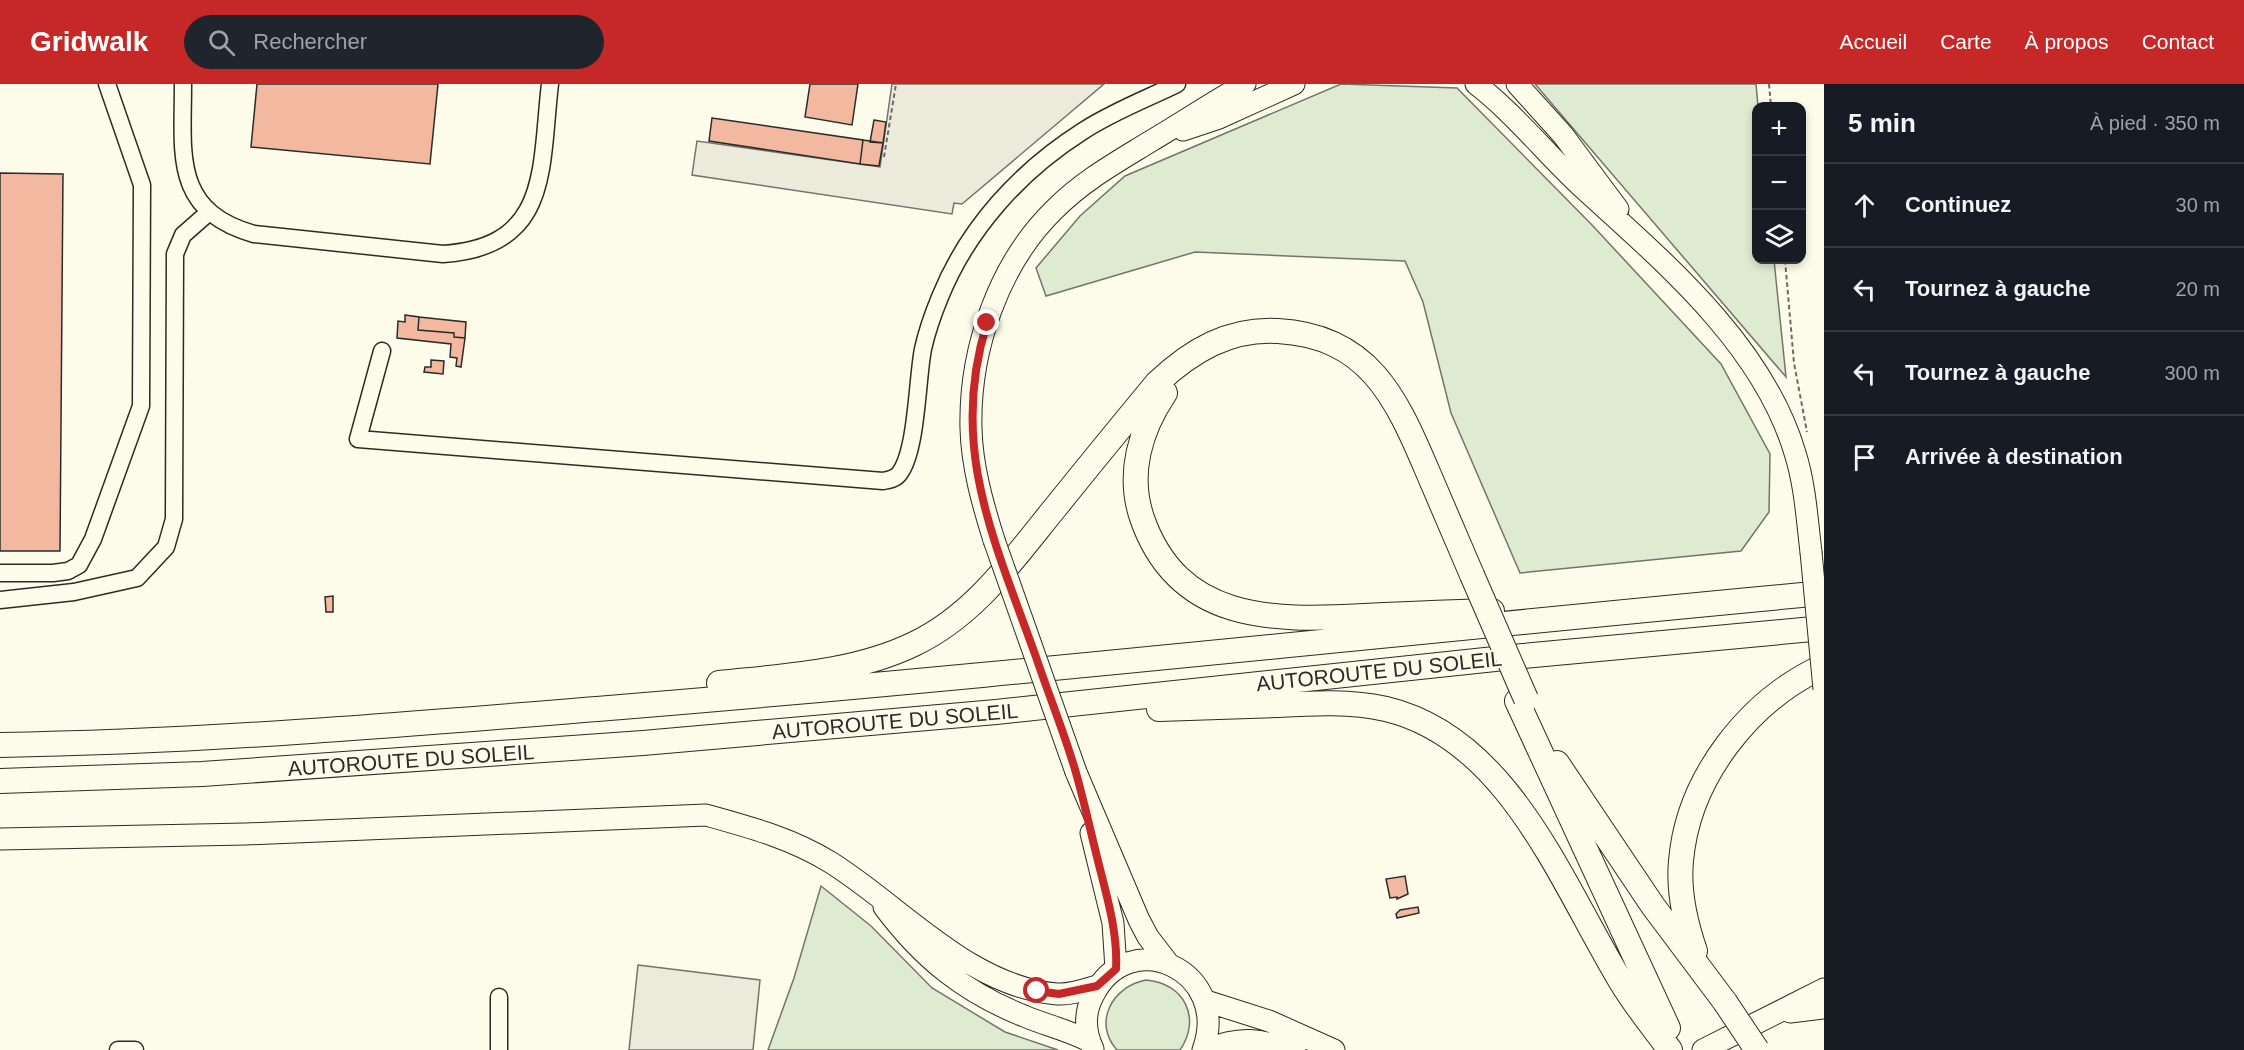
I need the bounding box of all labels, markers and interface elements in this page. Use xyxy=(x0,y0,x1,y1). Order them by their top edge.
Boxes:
search box xyxy=(184,15,604,69)
text: Gridwalk xyxy=(30,26,148,57)
icon: search xyxy=(205,26,238,59)
text: Rechercher xyxy=(253,29,367,54)
text: Accueil xyxy=(1840,30,1907,53)
text: Carte xyxy=(1940,30,1992,53)
text: À propos xyxy=(2025,30,2109,53)
text: Contact xyxy=(2142,30,2214,53)
map controls xyxy=(1752,102,1806,264)
button: + xyxy=(1752,102,1806,156)
text: 5 min xyxy=(1848,108,1916,138)
text: À pied · 350 m xyxy=(2090,112,2220,134)
button: − xyxy=(1752,156,1806,210)
icon: ahead xyxy=(1848,189,1881,222)
text: Continuez xyxy=(1905,192,2011,217)
text: 30 m xyxy=(2176,194,2220,216)
button: layers xyxy=(1752,210,1806,264)
icon: left xyxy=(1848,273,1881,306)
text: Tournez à gauche xyxy=(1905,276,2090,301)
text: 20 m xyxy=(2176,278,2220,300)
route end xyxy=(973,309,999,335)
icon: left xyxy=(1848,357,1881,390)
text: Tournez à gauche xyxy=(1905,360,2090,385)
text: 300 m xyxy=(2164,362,2220,384)
icon: arrive xyxy=(1848,441,1881,474)
text: Arrivée à destination xyxy=(1905,444,2123,469)
street label: AUTOROUTE DU SOLEIL xyxy=(1255,647,1503,695)
street label: AUTOROUTE DU SOLEIL xyxy=(771,699,1019,743)
street label: AUTOROUTE DU SOLEIL xyxy=(287,740,535,780)
route start xyxy=(1023,977,1049,1003)

